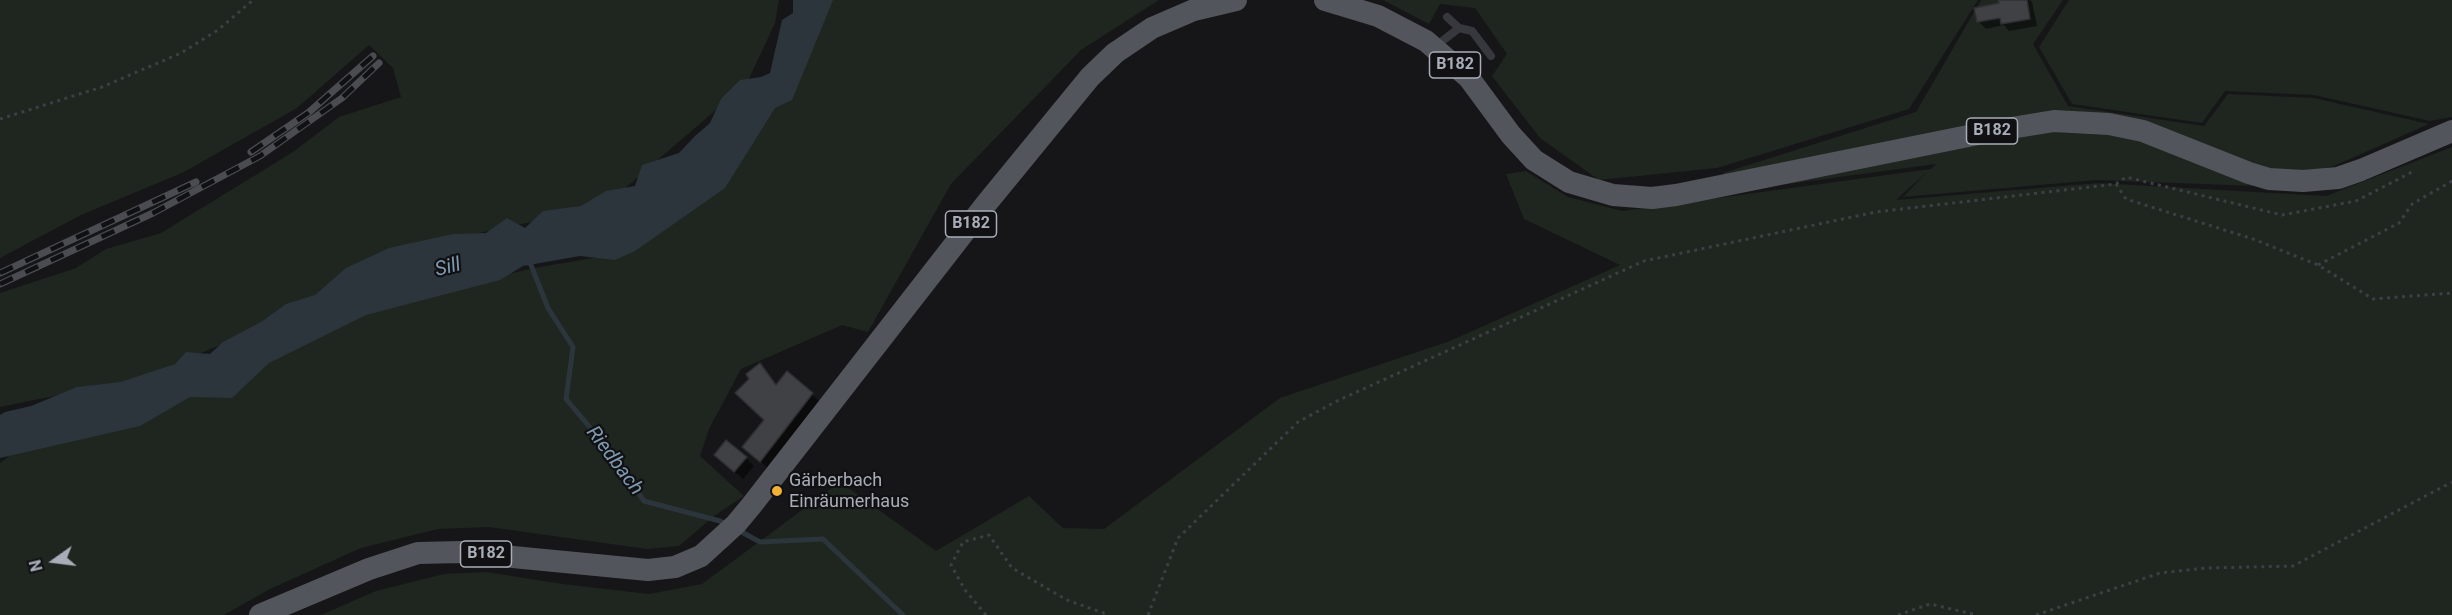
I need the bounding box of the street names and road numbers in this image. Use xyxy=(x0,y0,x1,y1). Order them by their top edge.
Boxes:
road number: B182 xyxy=(1430,52,1480,78)
road number: B182 xyxy=(1966,118,2018,144)
road number: B182 xyxy=(946,211,996,237)
road number: B182 xyxy=(460,541,512,567)

